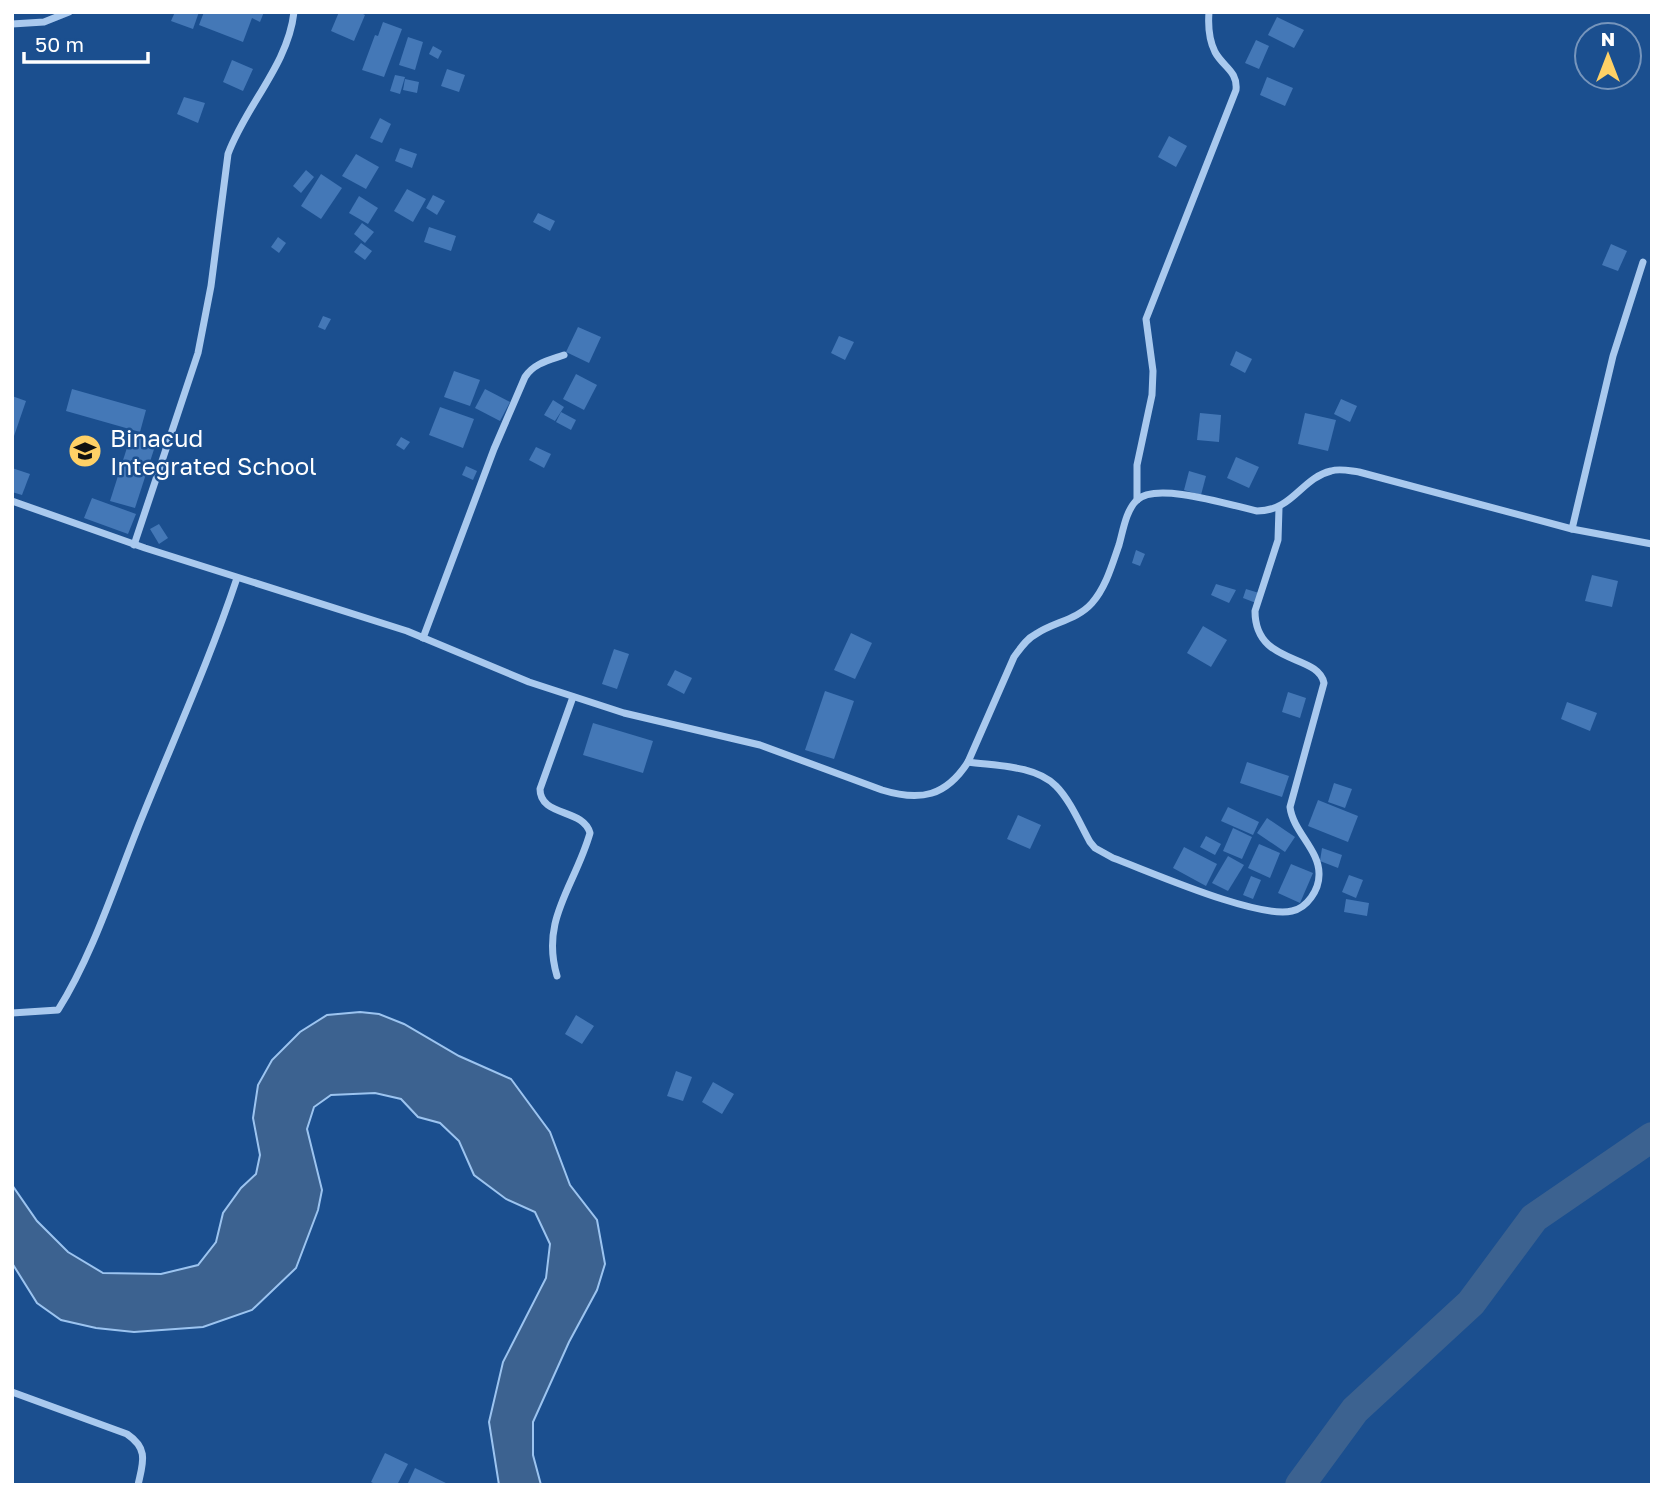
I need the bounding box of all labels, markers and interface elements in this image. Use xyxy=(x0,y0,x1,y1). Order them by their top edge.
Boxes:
scale bar xyxy=(24,21,149,65)
north arrow xyxy=(1573,21,1643,91)
text: N xyxy=(1601,27,1615,50)
text: 50 m xyxy=(35,31,84,57)
place label: Binacud Integrated School xyxy=(110,423,317,480)
school or university icon: Binacud Integrated School xyxy=(66,432,104,470)

